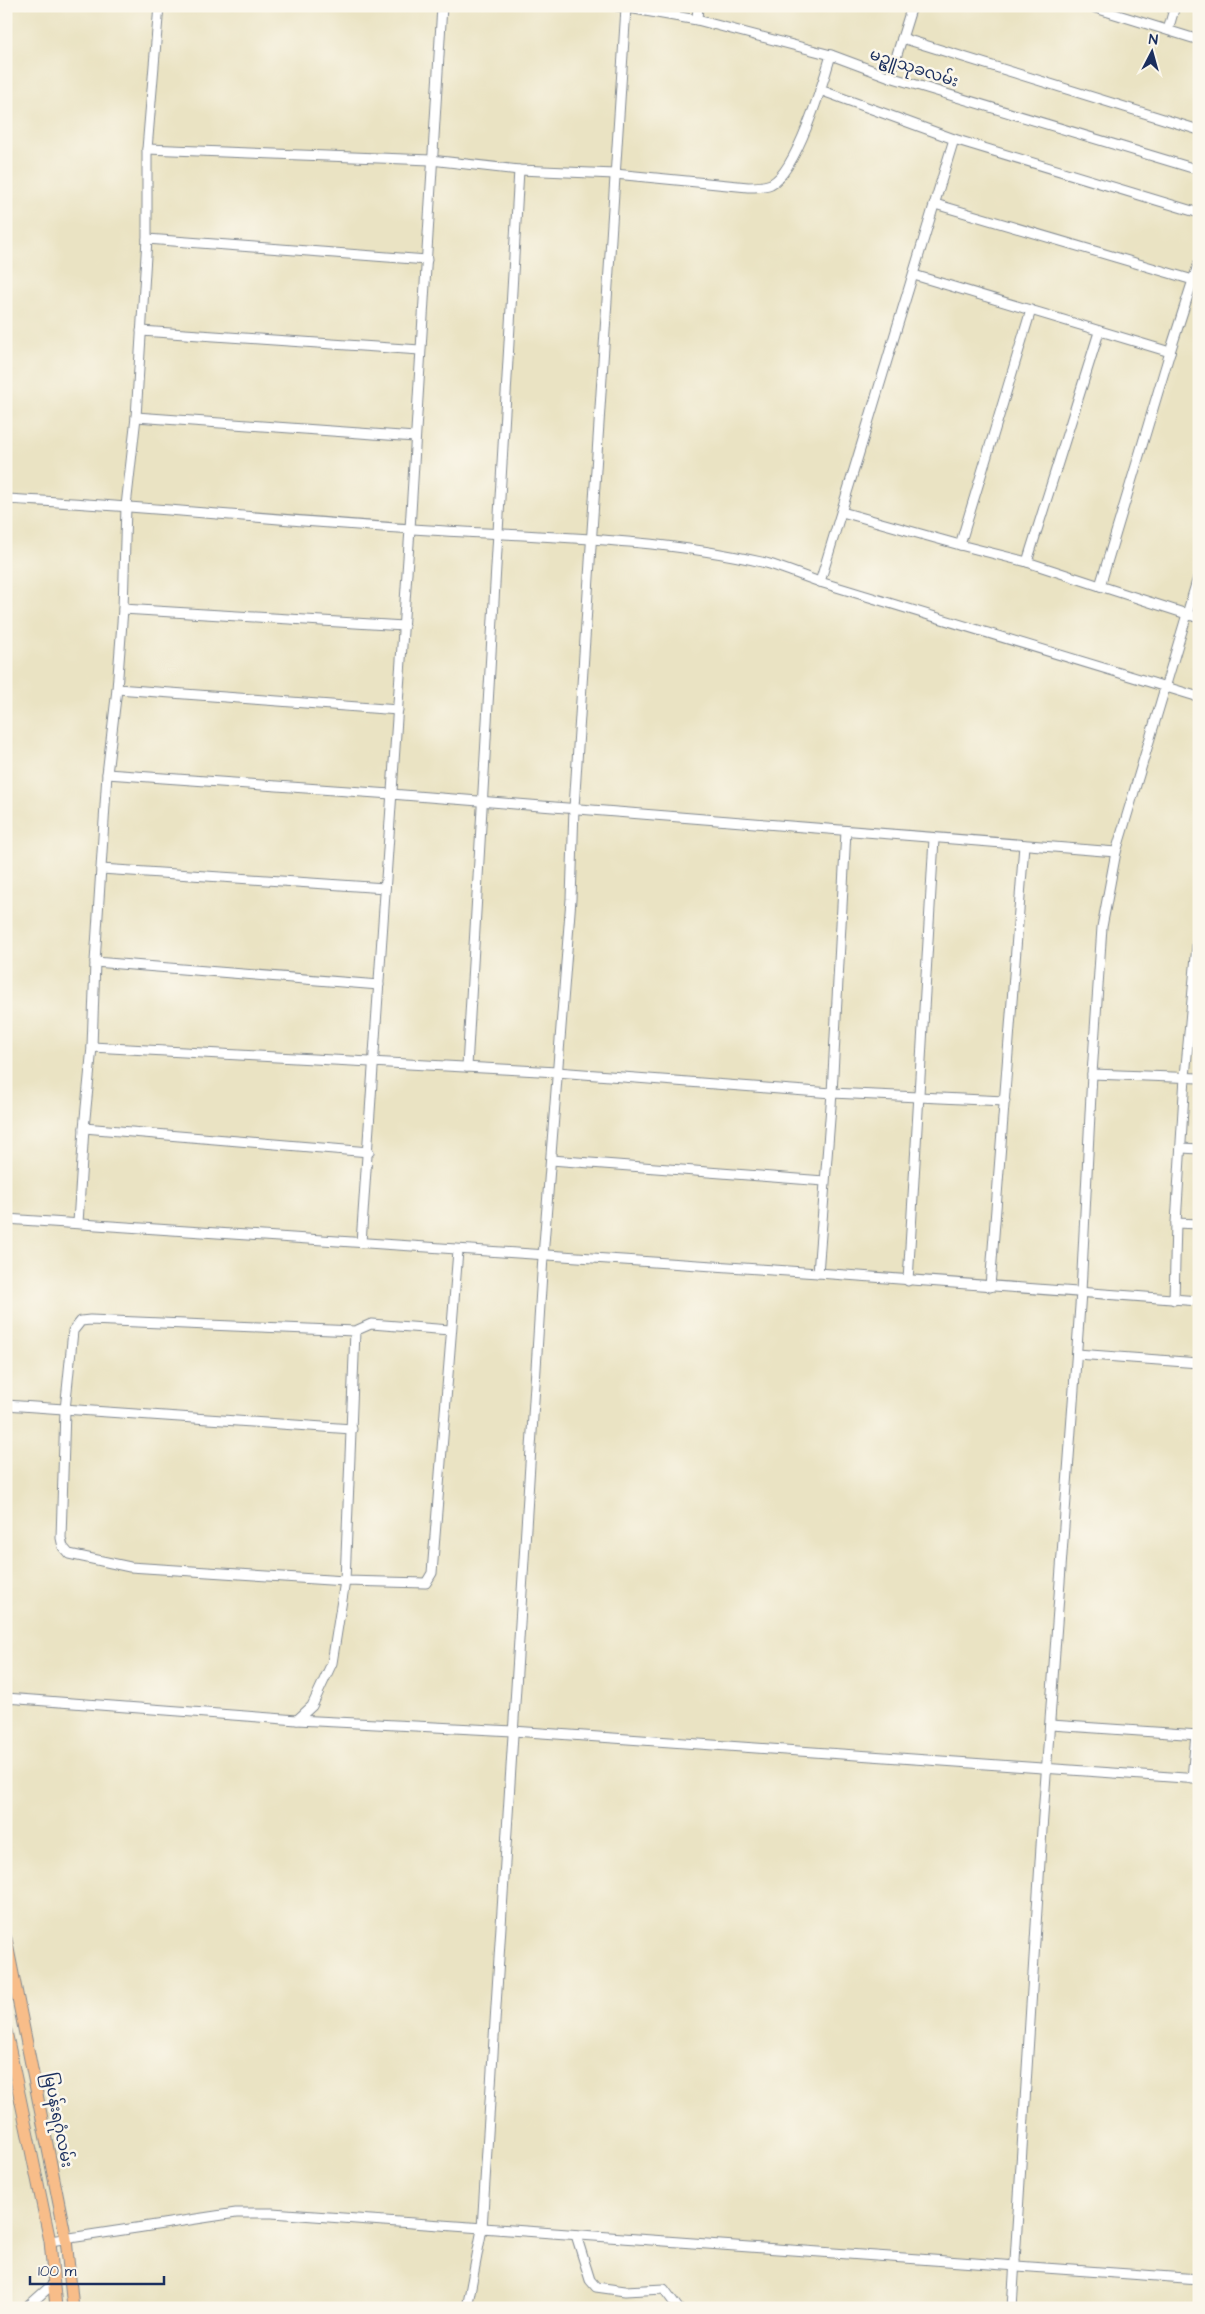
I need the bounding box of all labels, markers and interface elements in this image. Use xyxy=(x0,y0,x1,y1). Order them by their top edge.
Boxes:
north arrow xyxy=(1128,28,1178,78)
text: N xyxy=(1148,30,1159,50)
street label: မဥ္ဇူသုခလမ်း xyxy=(866,42,961,96)
street label: မြပန်းရဂုံလမ်း xyxy=(35,2071,79,2170)
scale bar xyxy=(30,2254,164,2286)
text: 100 m xyxy=(38,2261,77,2282)

